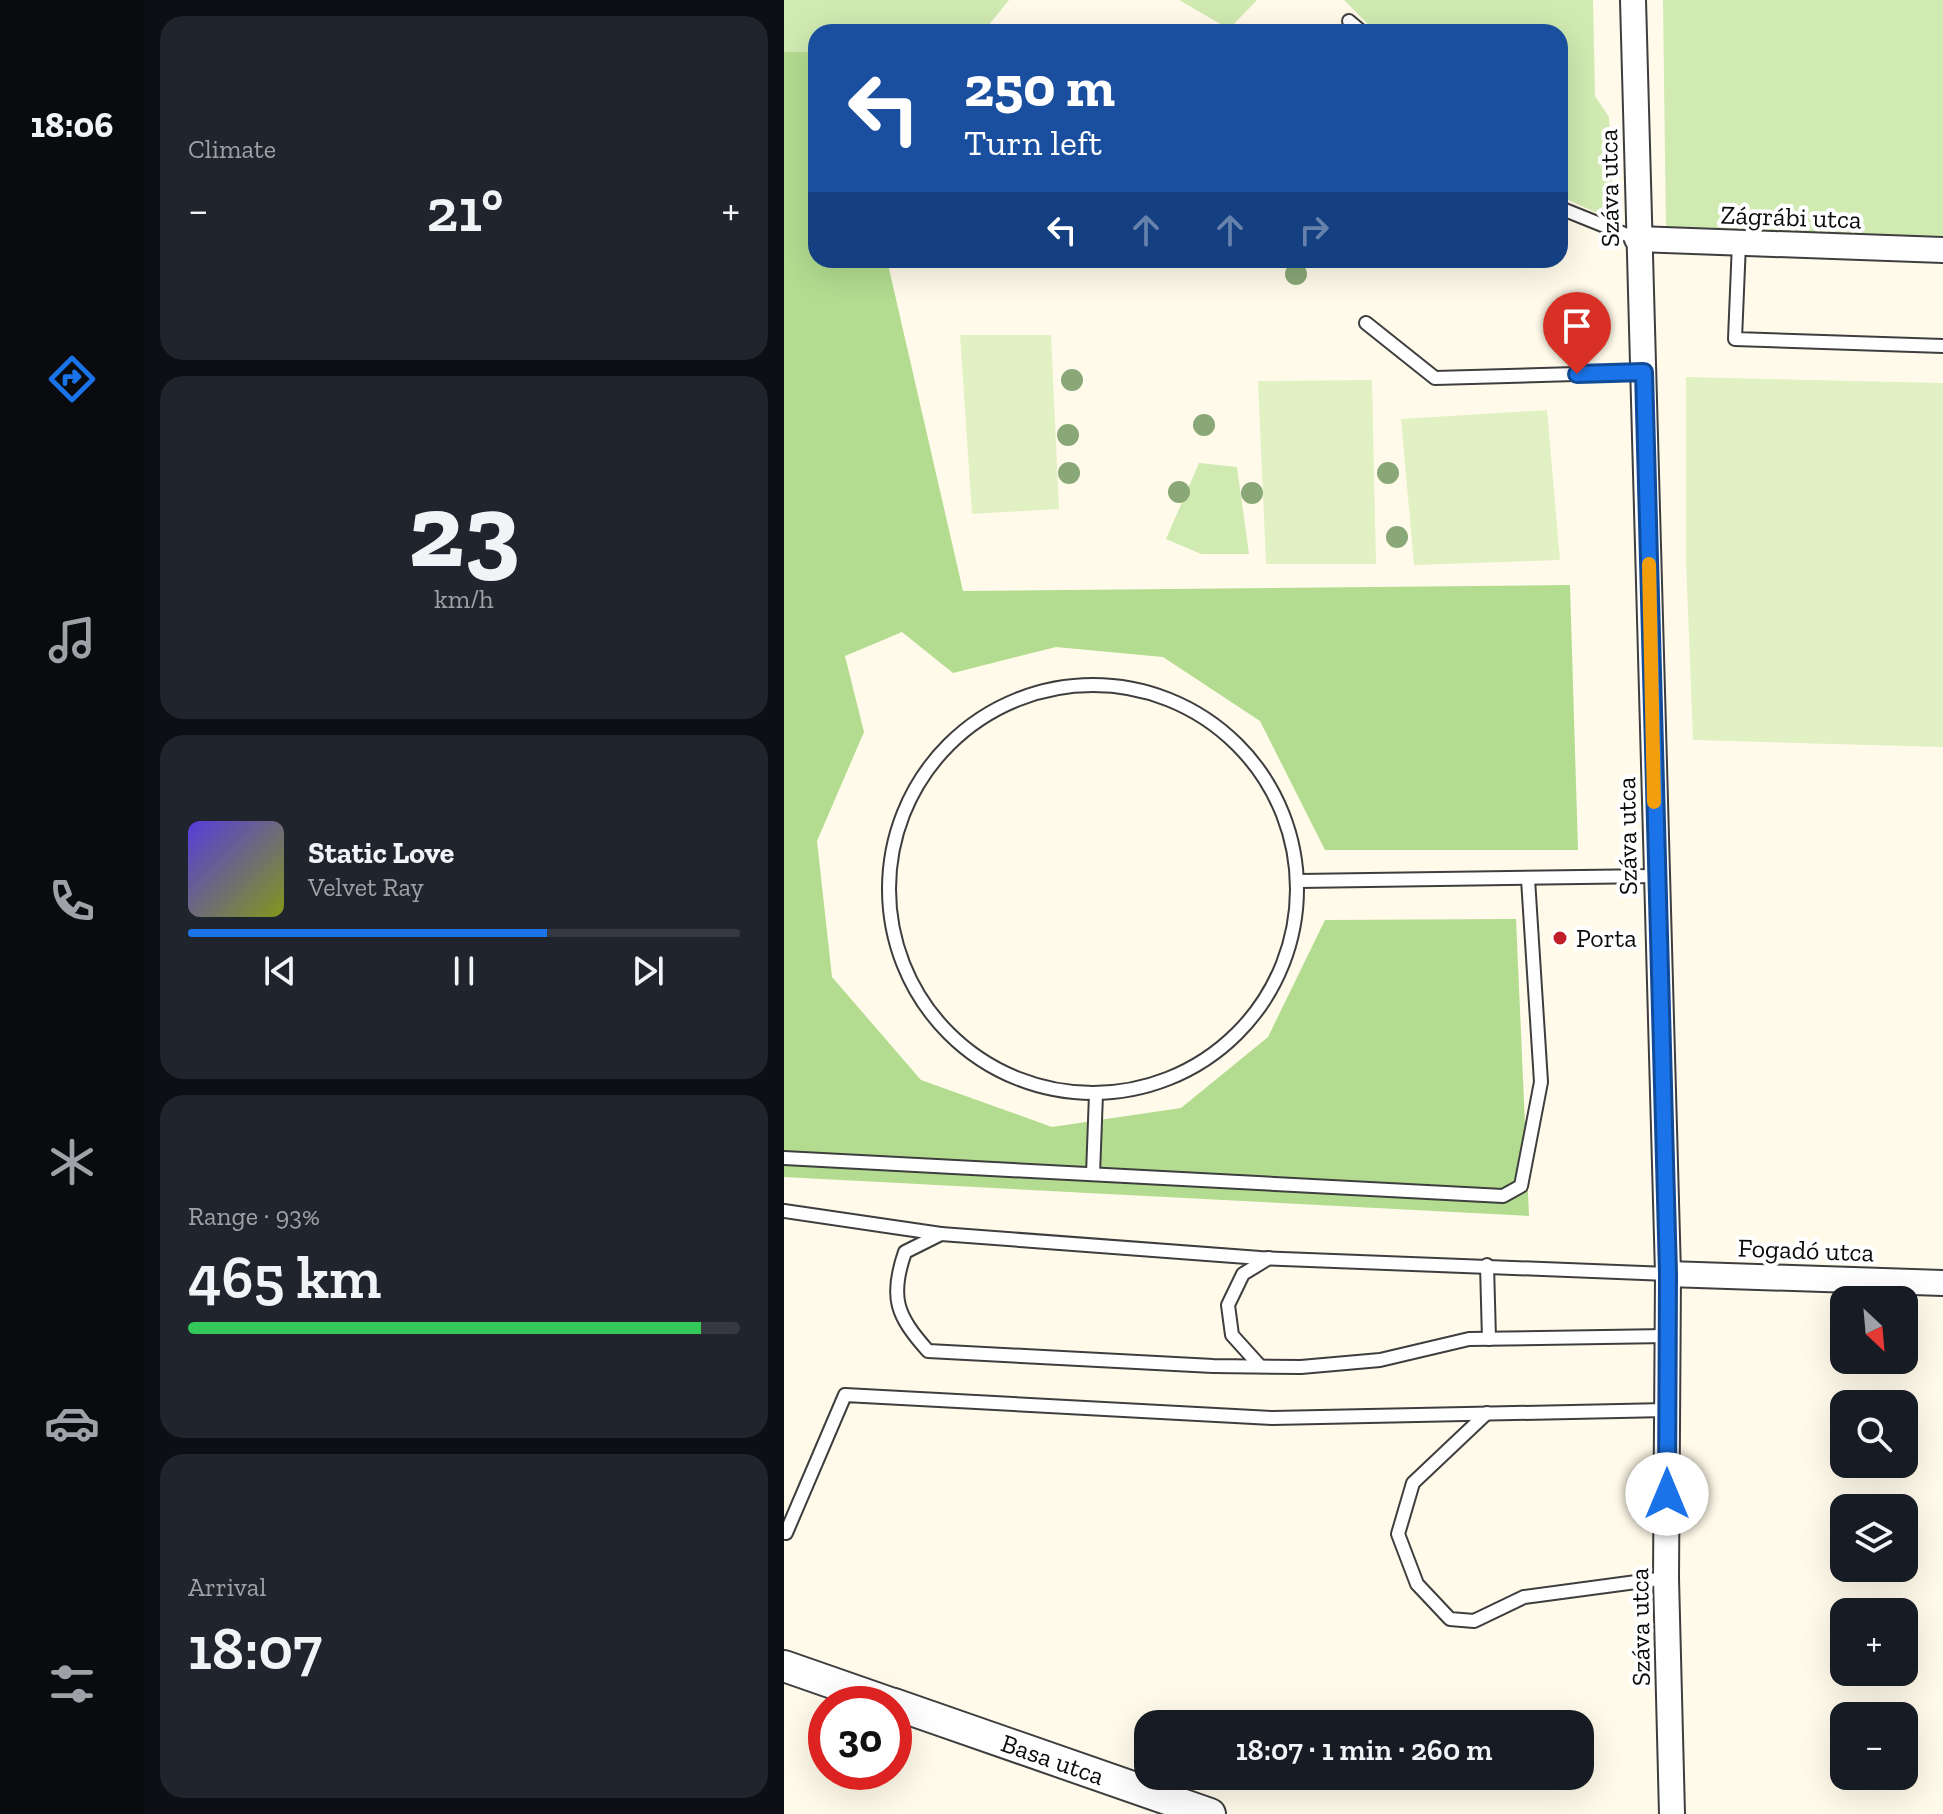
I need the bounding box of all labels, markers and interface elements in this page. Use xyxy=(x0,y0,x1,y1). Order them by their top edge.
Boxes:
text: 250 m xyxy=(964,53,1115,120)
icon: left xyxy=(832,56,936,160)
text: 18:06 xyxy=(31,103,113,146)
text: Turn left xyxy=(964,121,1102,164)
street label: Száva utca xyxy=(1592,128,1626,247)
text: Climate xyxy=(188,133,276,165)
text: 21° xyxy=(427,174,503,246)
text: − xyxy=(188,183,209,236)
text: + xyxy=(721,183,740,236)
street label: Zágrábi utca xyxy=(1720,199,1863,235)
icon: left xyxy=(1040,208,1084,252)
icon: ahead xyxy=(1124,208,1168,252)
icon: ahead xyxy=(1208,208,1252,252)
icon: right xyxy=(1292,208,1336,252)
pin xyxy=(1543,292,1611,374)
icon: arrive xyxy=(1555,304,1599,348)
icon: directions xyxy=(44,351,100,407)
text: 23 xyxy=(408,468,520,593)
text: km/h xyxy=(434,583,494,615)
icon: music xyxy=(44,612,100,668)
street label: Száva utca xyxy=(1610,776,1644,895)
text: Static Love xyxy=(308,835,454,871)
text: Velvet Ray xyxy=(308,871,424,903)
icon: phone xyxy=(44,873,100,929)
place label: Porta xyxy=(1576,922,1637,954)
marker: Porta xyxy=(1551,929,1569,947)
icon: previous xyxy=(258,949,302,993)
icon: pause xyxy=(442,949,486,993)
icon: next xyxy=(626,949,670,993)
icon: climate xyxy=(44,1134,100,1190)
text: Range · 93% xyxy=(188,1200,320,1232)
street label: Fogadó utca xyxy=(1737,1232,1875,1268)
text: 465 km xyxy=(188,1241,381,1313)
north arrow xyxy=(1830,1286,1918,1374)
map controls xyxy=(1830,1286,1918,1790)
button: search xyxy=(1830,1390,1918,1478)
icon: car xyxy=(44,1395,100,1451)
position arrow xyxy=(1625,1452,1709,1536)
button: layers xyxy=(1830,1494,1918,1582)
street label: Száva utca xyxy=(1623,1567,1657,1686)
text: Arrival xyxy=(188,1571,266,1603)
button: + xyxy=(1830,1598,1918,1686)
text: 18:07 xyxy=(188,1612,322,1684)
icon: filters xyxy=(44,1656,100,1712)
speed limit sign: 30 xyxy=(808,1686,912,1790)
button: − xyxy=(1830,1702,1918,1790)
street label: Basa utca xyxy=(997,1727,1109,1792)
text: 18:07 · 1 min · 260 m xyxy=(1236,1732,1492,1768)

